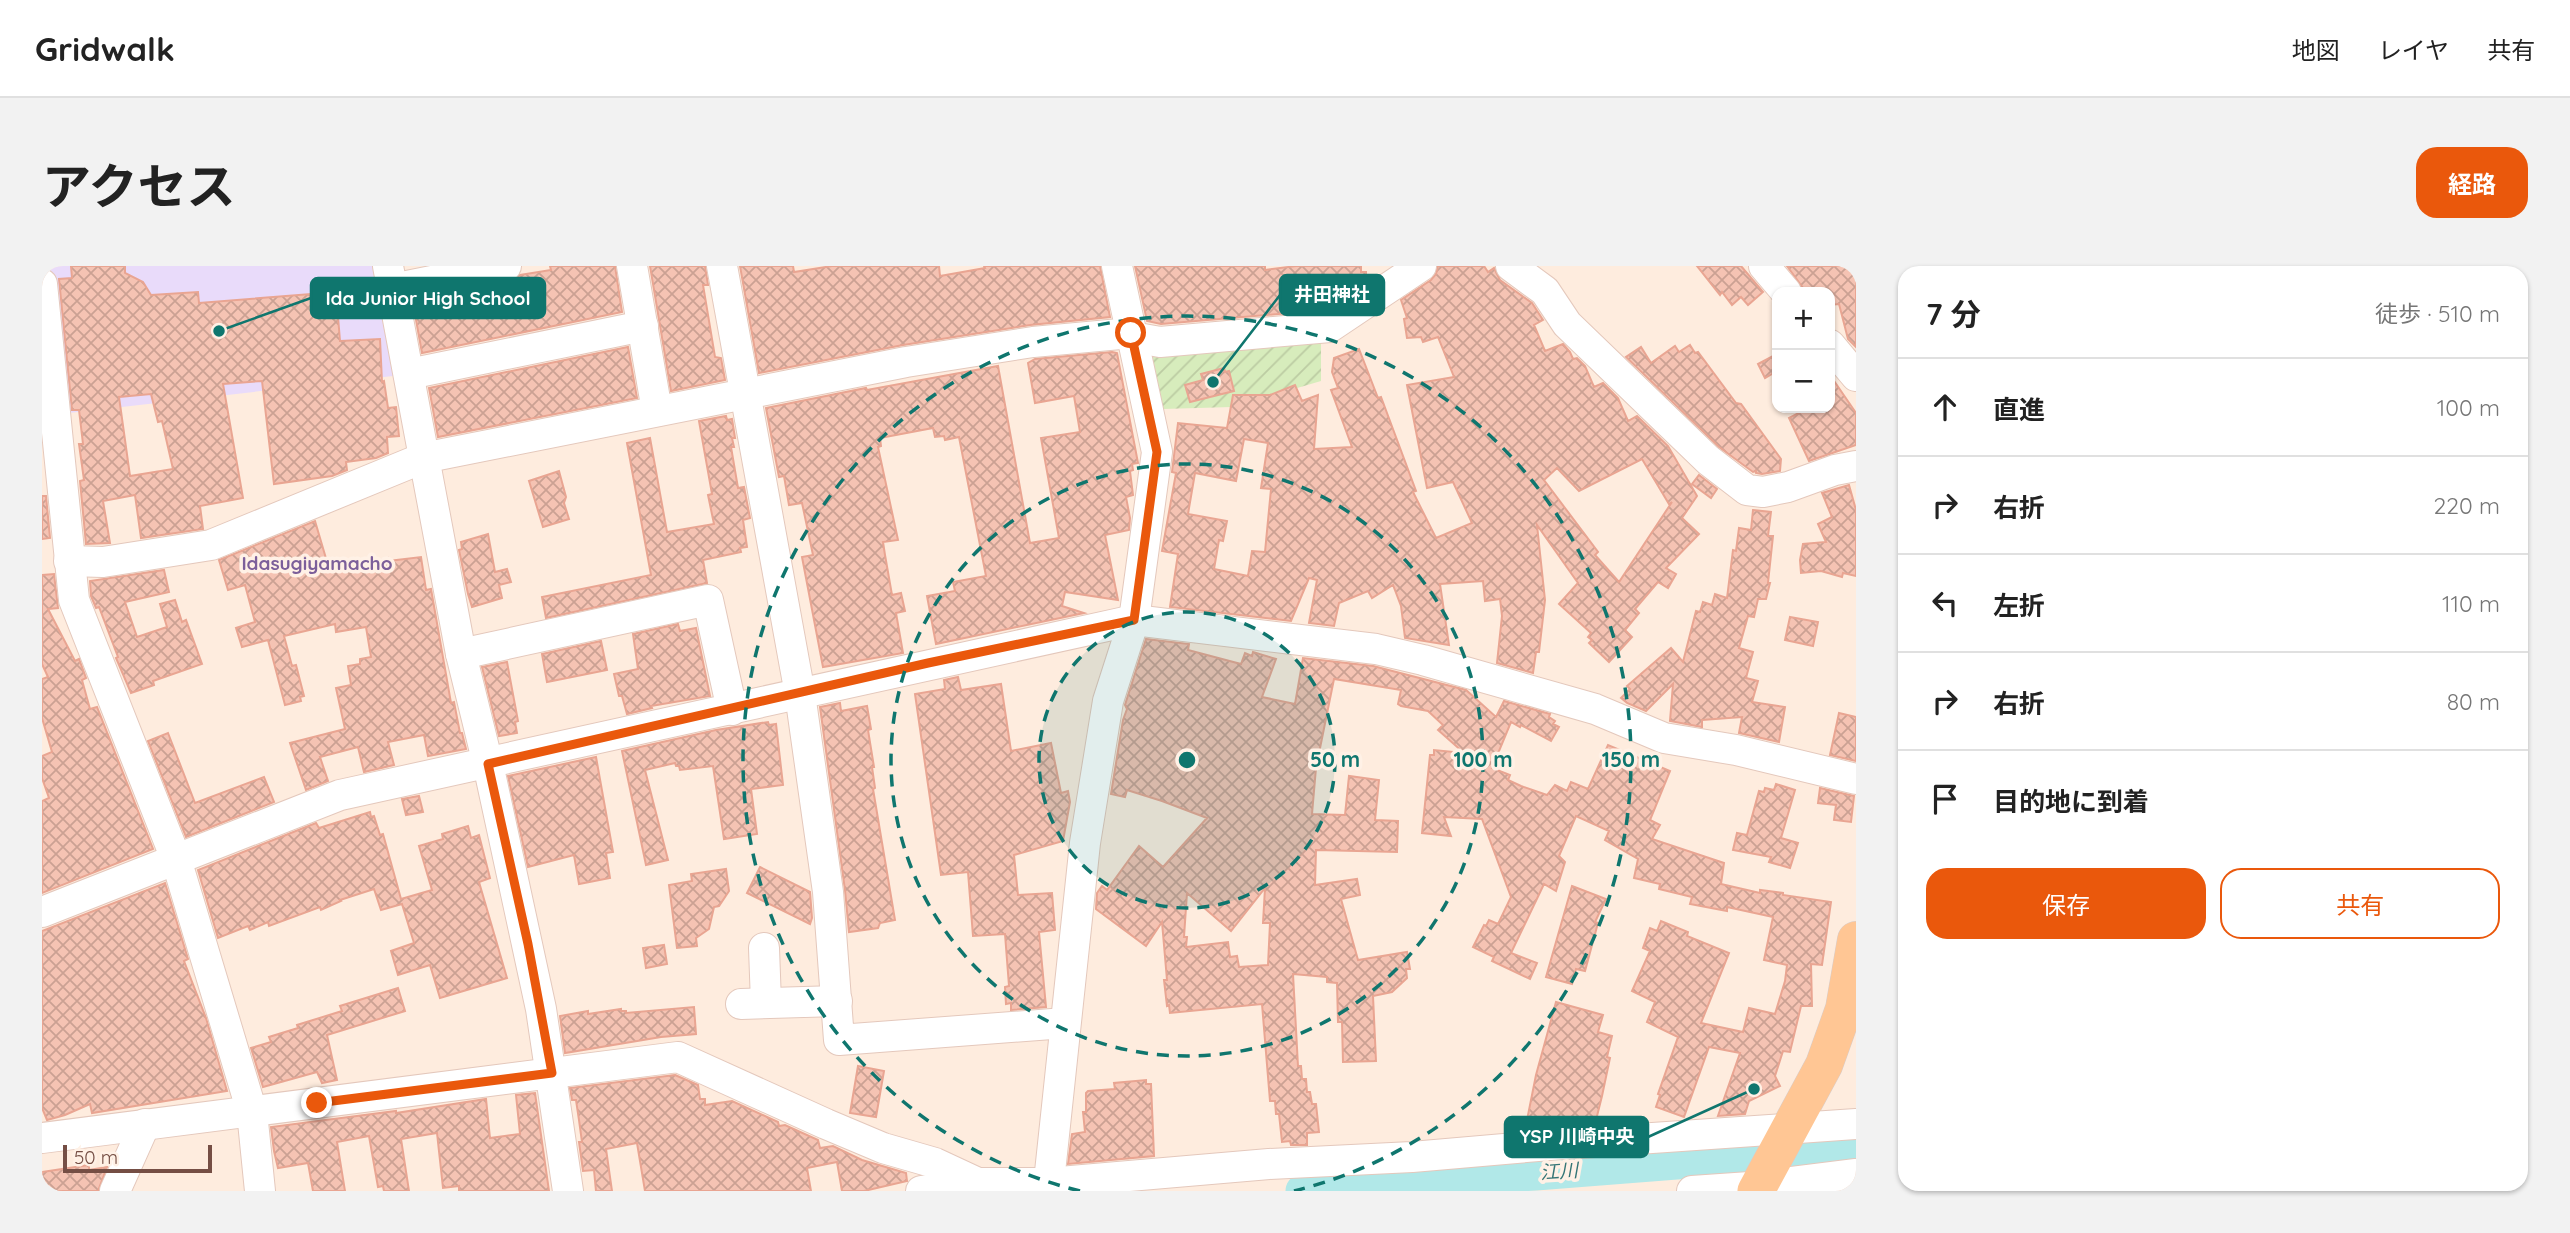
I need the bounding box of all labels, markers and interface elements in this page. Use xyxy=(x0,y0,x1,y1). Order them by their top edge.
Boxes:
text: Gridwalk xyxy=(35,28,175,69)
text: 地図 xyxy=(2292,35,2340,65)
text: レイヤ xyxy=(2378,35,2449,65)
text: 共有 xyxy=(2487,35,2535,65)
button: 経路 xyxy=(2416,147,2528,218)
text: アクセス xyxy=(42,155,236,216)
callout: 井田神社 xyxy=(1280,275,1384,315)
callout: Ida Junior High School xyxy=(311,278,545,318)
text: 井田神社 xyxy=(1294,282,1370,306)
text: Ida Junior High School xyxy=(325,286,531,310)
map controls xyxy=(1772,287,1835,413)
button: + xyxy=(1772,287,1835,350)
text: 7 分 xyxy=(1926,295,1981,333)
text: 徒歩 · 510 m xyxy=(2375,299,2500,328)
route start xyxy=(1115,317,1146,348)
button: − xyxy=(1772,350,1835,413)
icon: ahead xyxy=(1926,388,1964,426)
text: 直進 xyxy=(1993,393,2045,426)
text: 100 m xyxy=(2437,393,2500,422)
icon: right xyxy=(1926,486,1964,524)
text: 右折 xyxy=(1993,491,2045,524)
text: 220 m xyxy=(2434,491,2500,520)
district label: Idasugiyamacho xyxy=(241,551,393,575)
icon: left xyxy=(1926,584,1964,622)
text: 左折 xyxy=(1993,589,2045,622)
text: 110 m xyxy=(2442,589,2500,618)
icon: right xyxy=(1926,682,1964,720)
text: 右折 xyxy=(1993,687,2045,720)
text: 80 m xyxy=(2447,687,2500,716)
text: 50 m xyxy=(1310,746,1360,772)
text: 100 m xyxy=(1453,746,1513,772)
text: 150 m xyxy=(1602,746,1660,772)
centre of rings xyxy=(1175,748,1199,772)
icon: arrive xyxy=(1926,780,1964,818)
text: 目的地に到着 xyxy=(1993,785,2149,818)
button: 保存 xyxy=(1926,868,2206,939)
button: 共有 xyxy=(2220,868,2500,939)
route end xyxy=(301,1087,332,1118)
callout: YSP 川崎中央 xyxy=(1505,1117,1648,1157)
text: YSP 川崎中央 xyxy=(1520,1124,1634,1148)
scale bar xyxy=(63,1142,212,1174)
text: 50 m xyxy=(74,1145,118,1169)
water label: 江川 xyxy=(1539,1158,1581,1184)

